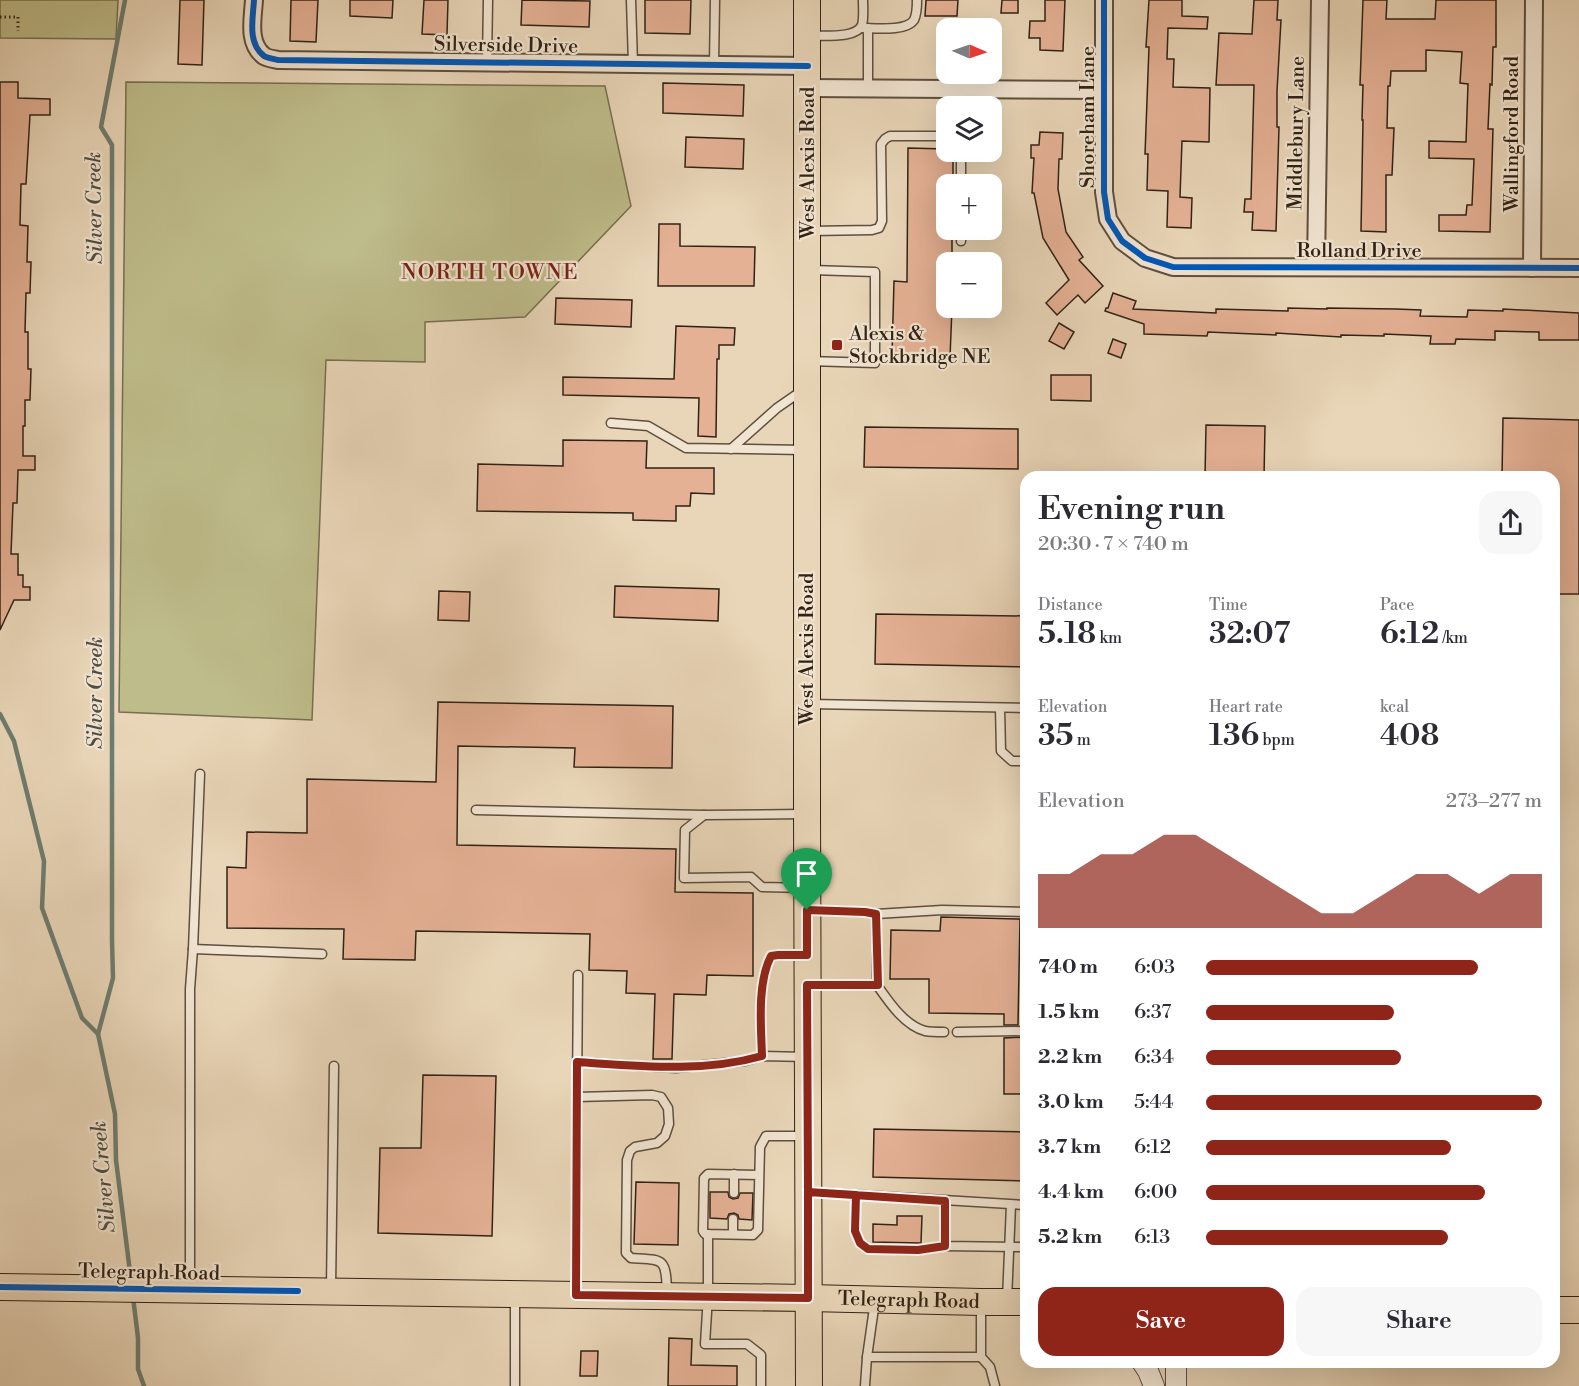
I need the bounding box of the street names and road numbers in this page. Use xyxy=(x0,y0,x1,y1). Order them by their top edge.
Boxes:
street label: Silverside Drive xyxy=(434,32,578,60)
street label: Shoreham Lane xyxy=(1076,46,1101,188)
street label: Wallingford Road xyxy=(1500,55,1525,213)
street label: Middlebury Lane xyxy=(1283,56,1311,210)
street label: West Alexis Road xyxy=(796,86,821,240)
street label: Rolland Drive xyxy=(1296,239,1422,264)
street label: West Alexis Road xyxy=(795,572,820,726)
street label: Telegraph Road xyxy=(78,1259,221,1287)
street label: Telegraph Road xyxy=(838,1286,981,1314)

